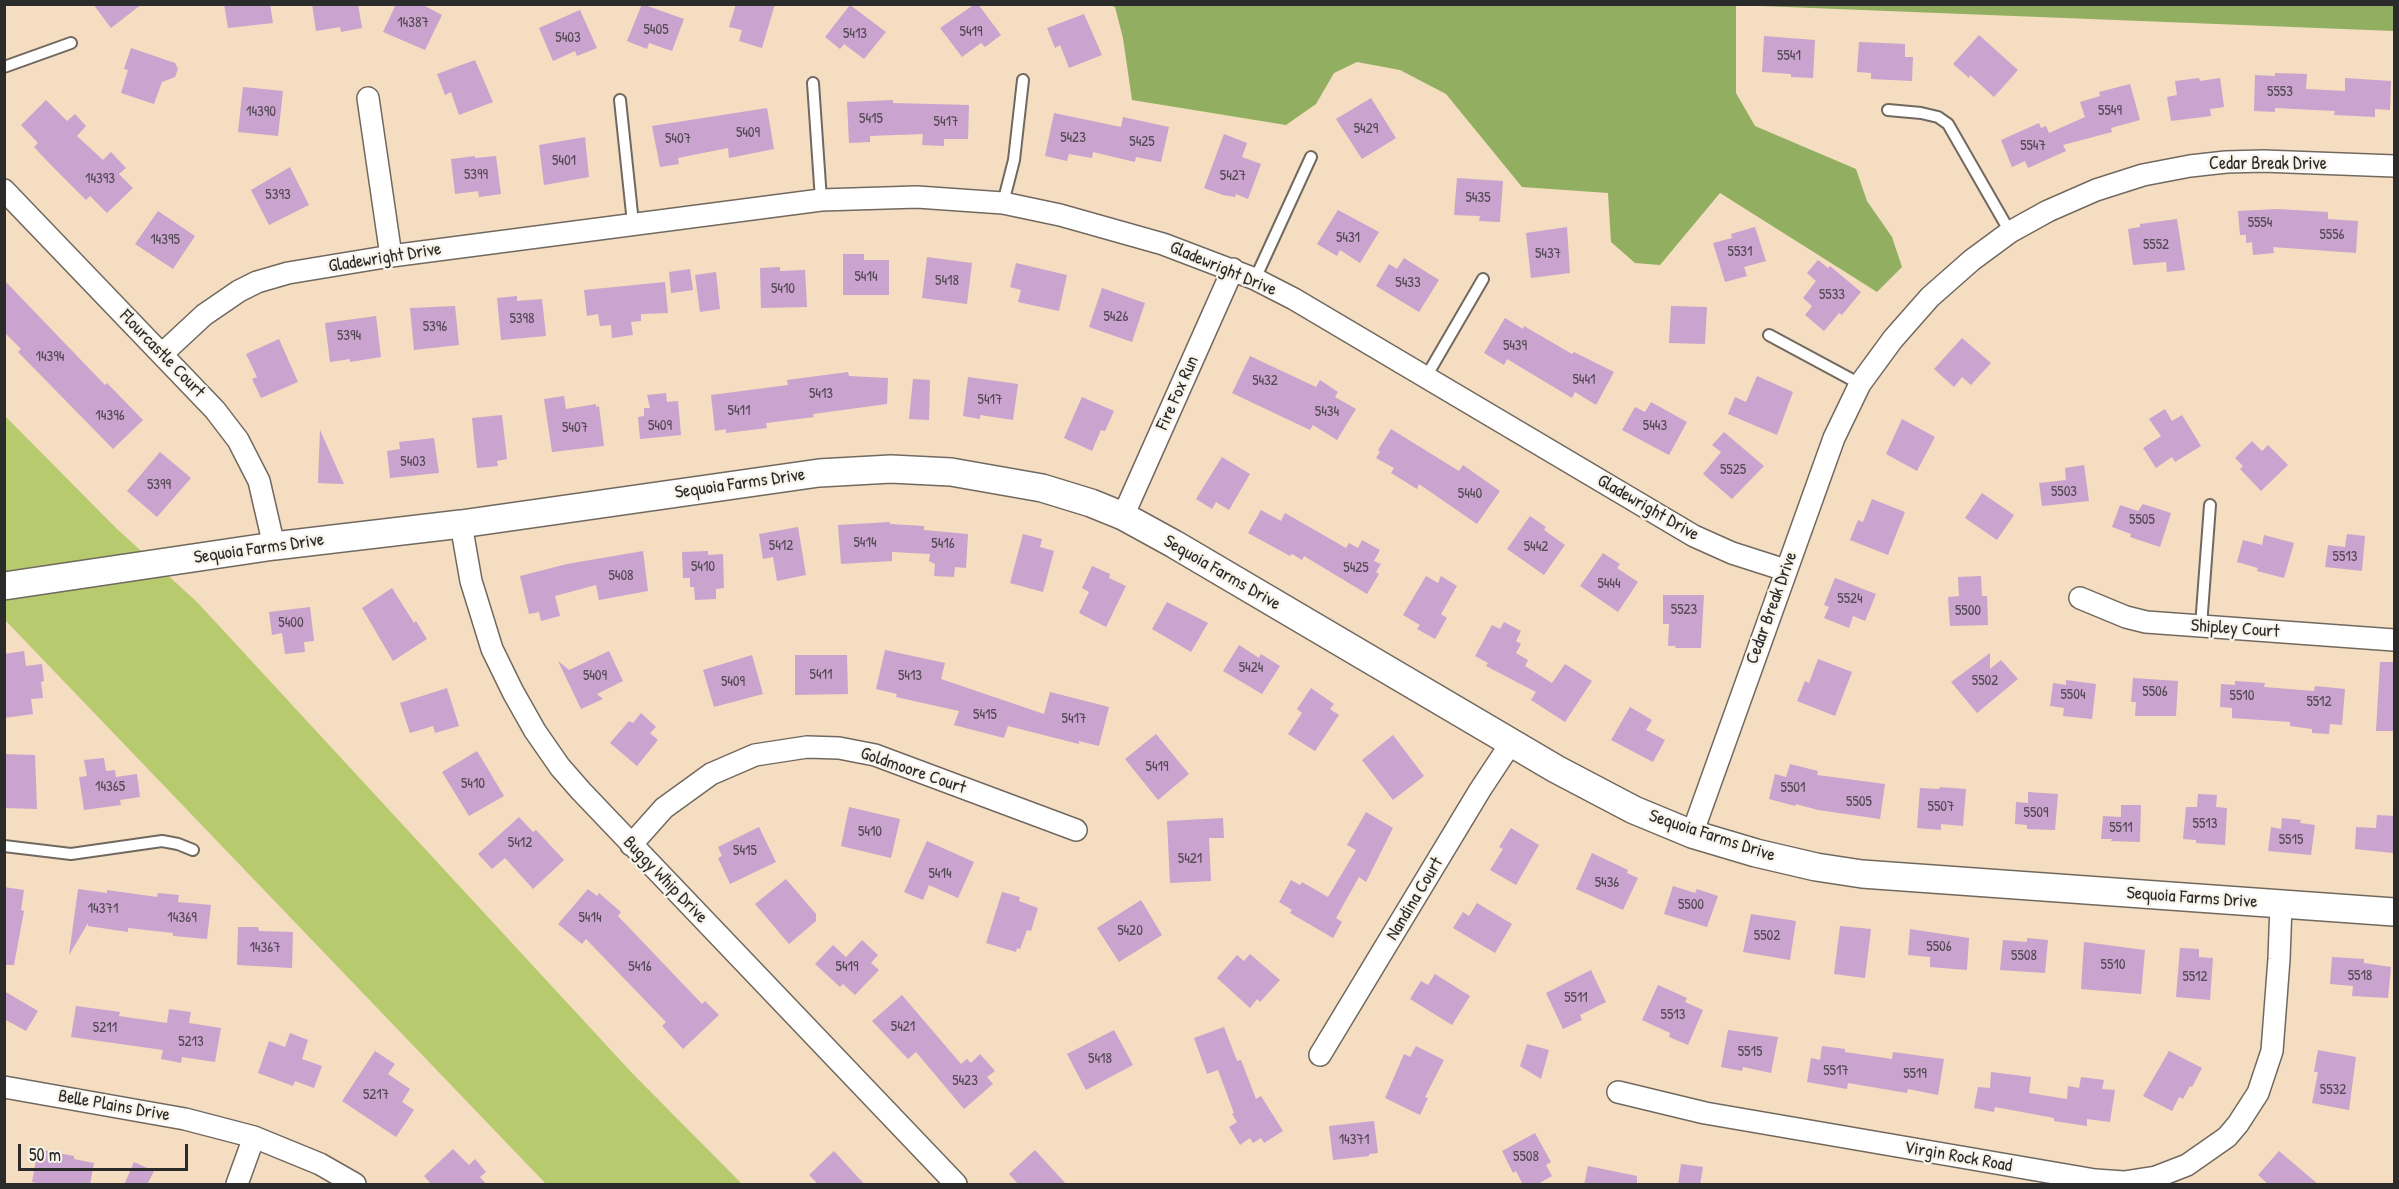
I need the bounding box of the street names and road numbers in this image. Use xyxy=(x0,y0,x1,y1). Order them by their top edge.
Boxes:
street label: Cedar Break Drive xyxy=(2209,153,2327,175)
street label: Gladewright Drive xyxy=(1166,237,1280,301)
street label: Gladewright Drive xyxy=(327,238,443,278)
street label: Flourcastle Court xyxy=(115,306,209,402)
street label: Fire Fox Run xyxy=(1152,353,1204,433)
street label: Sequoia Farms Drive xyxy=(673,464,807,504)
street label: Gladewright Drive xyxy=(1593,470,1703,546)
street label: Sequoia Farms Drive xyxy=(192,529,326,569)
street label: Sequoia Farms Drive xyxy=(1160,531,1284,615)
street label: Cedar Break Drive xyxy=(1742,549,1802,667)
street label: Shipley Court xyxy=(2190,615,2280,643)
street label: Goldmoore Court xyxy=(857,743,969,799)
street label: Sequoia Farms Drive xyxy=(1646,805,1778,867)
street label: Buggy Whip Drive xyxy=(618,832,712,928)
street label: Nandina Court xyxy=(1382,854,1448,944)
street label: Sequoia Farms Drive xyxy=(2126,883,2258,913)
street label: Belle Plains Drive xyxy=(56,1086,172,1126)
street label: Virgin Rock Road xyxy=(1902,1137,2014,1177)

